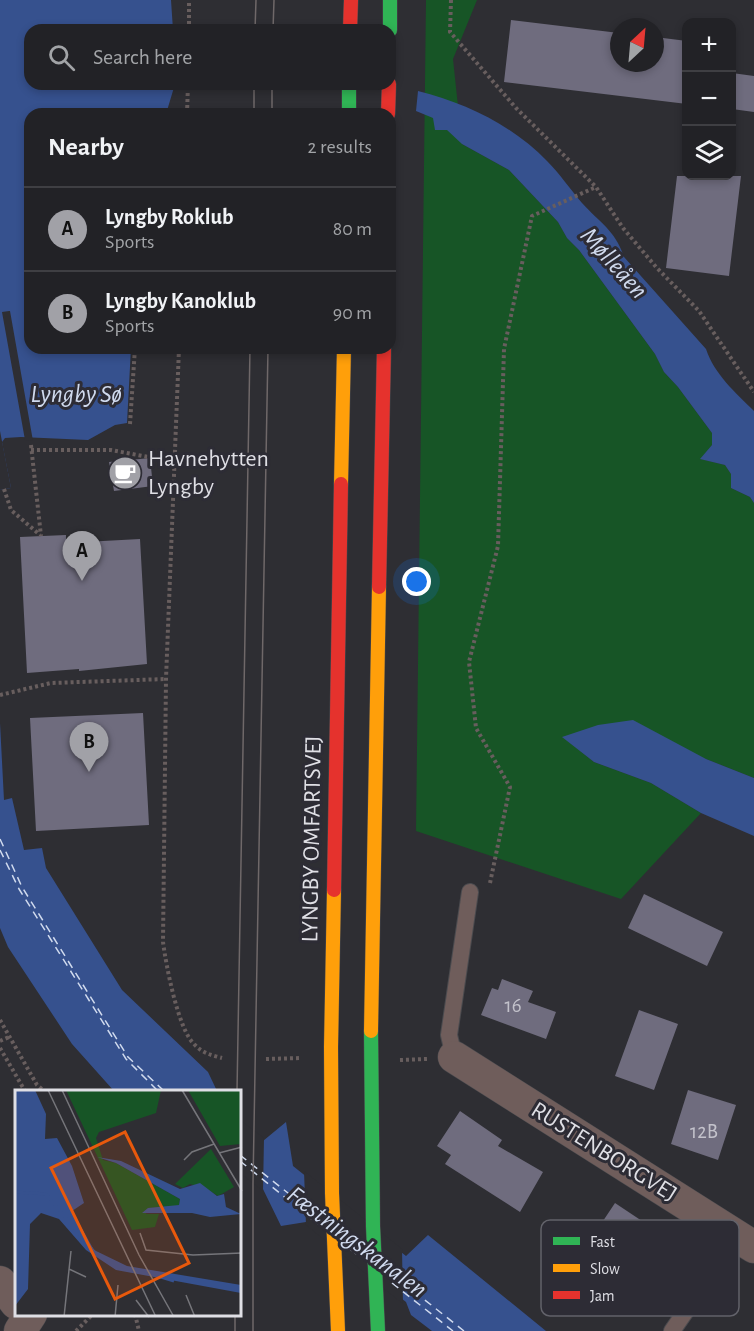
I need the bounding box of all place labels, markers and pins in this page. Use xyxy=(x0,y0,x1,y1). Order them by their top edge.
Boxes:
place label: Havnehytten Lyngby xyxy=(148,447,269,499)
cafe icon: Havnehytten Lyngby xyxy=(107,455,143,491)
pin: A xyxy=(62,532,101,581)
pin: B xyxy=(70,722,109,772)

